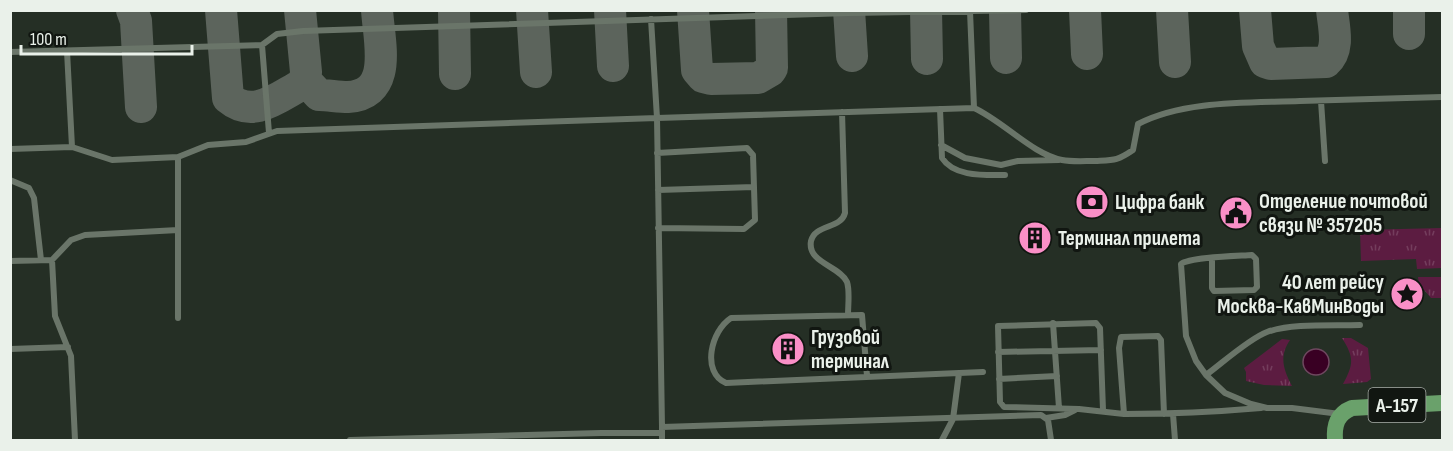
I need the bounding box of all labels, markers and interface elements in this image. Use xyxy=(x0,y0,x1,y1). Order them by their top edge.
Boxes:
scale bar xyxy=(21,18,192,56)
text: 100 m xyxy=(30,29,67,50)
bank icon: Цифра банк xyxy=(1074,184,1110,220)
place label: Отделение почтовой связи № 357205 xyxy=(1259,189,1428,238)
place label: Цифра банк xyxy=(1115,190,1205,215)
public building icon: Отделение почтовой связи № 357205 xyxy=(1218,195,1254,231)
building icon: Терминал прилета xyxy=(1017,220,1053,256)
place label: Терминал прилета xyxy=(1058,226,1201,251)
place label: 40 лет рейсу Москва-КавМинВоды xyxy=(1217,270,1384,319)
place icon: 40 лет рейсу Москва-КавМинВоды xyxy=(1389,276,1425,312)
place label: Грузовой терминал xyxy=(811,325,890,374)
building icon: Грузовой терминал xyxy=(770,331,806,367)
road number: А-157 xyxy=(1368,388,1426,422)

